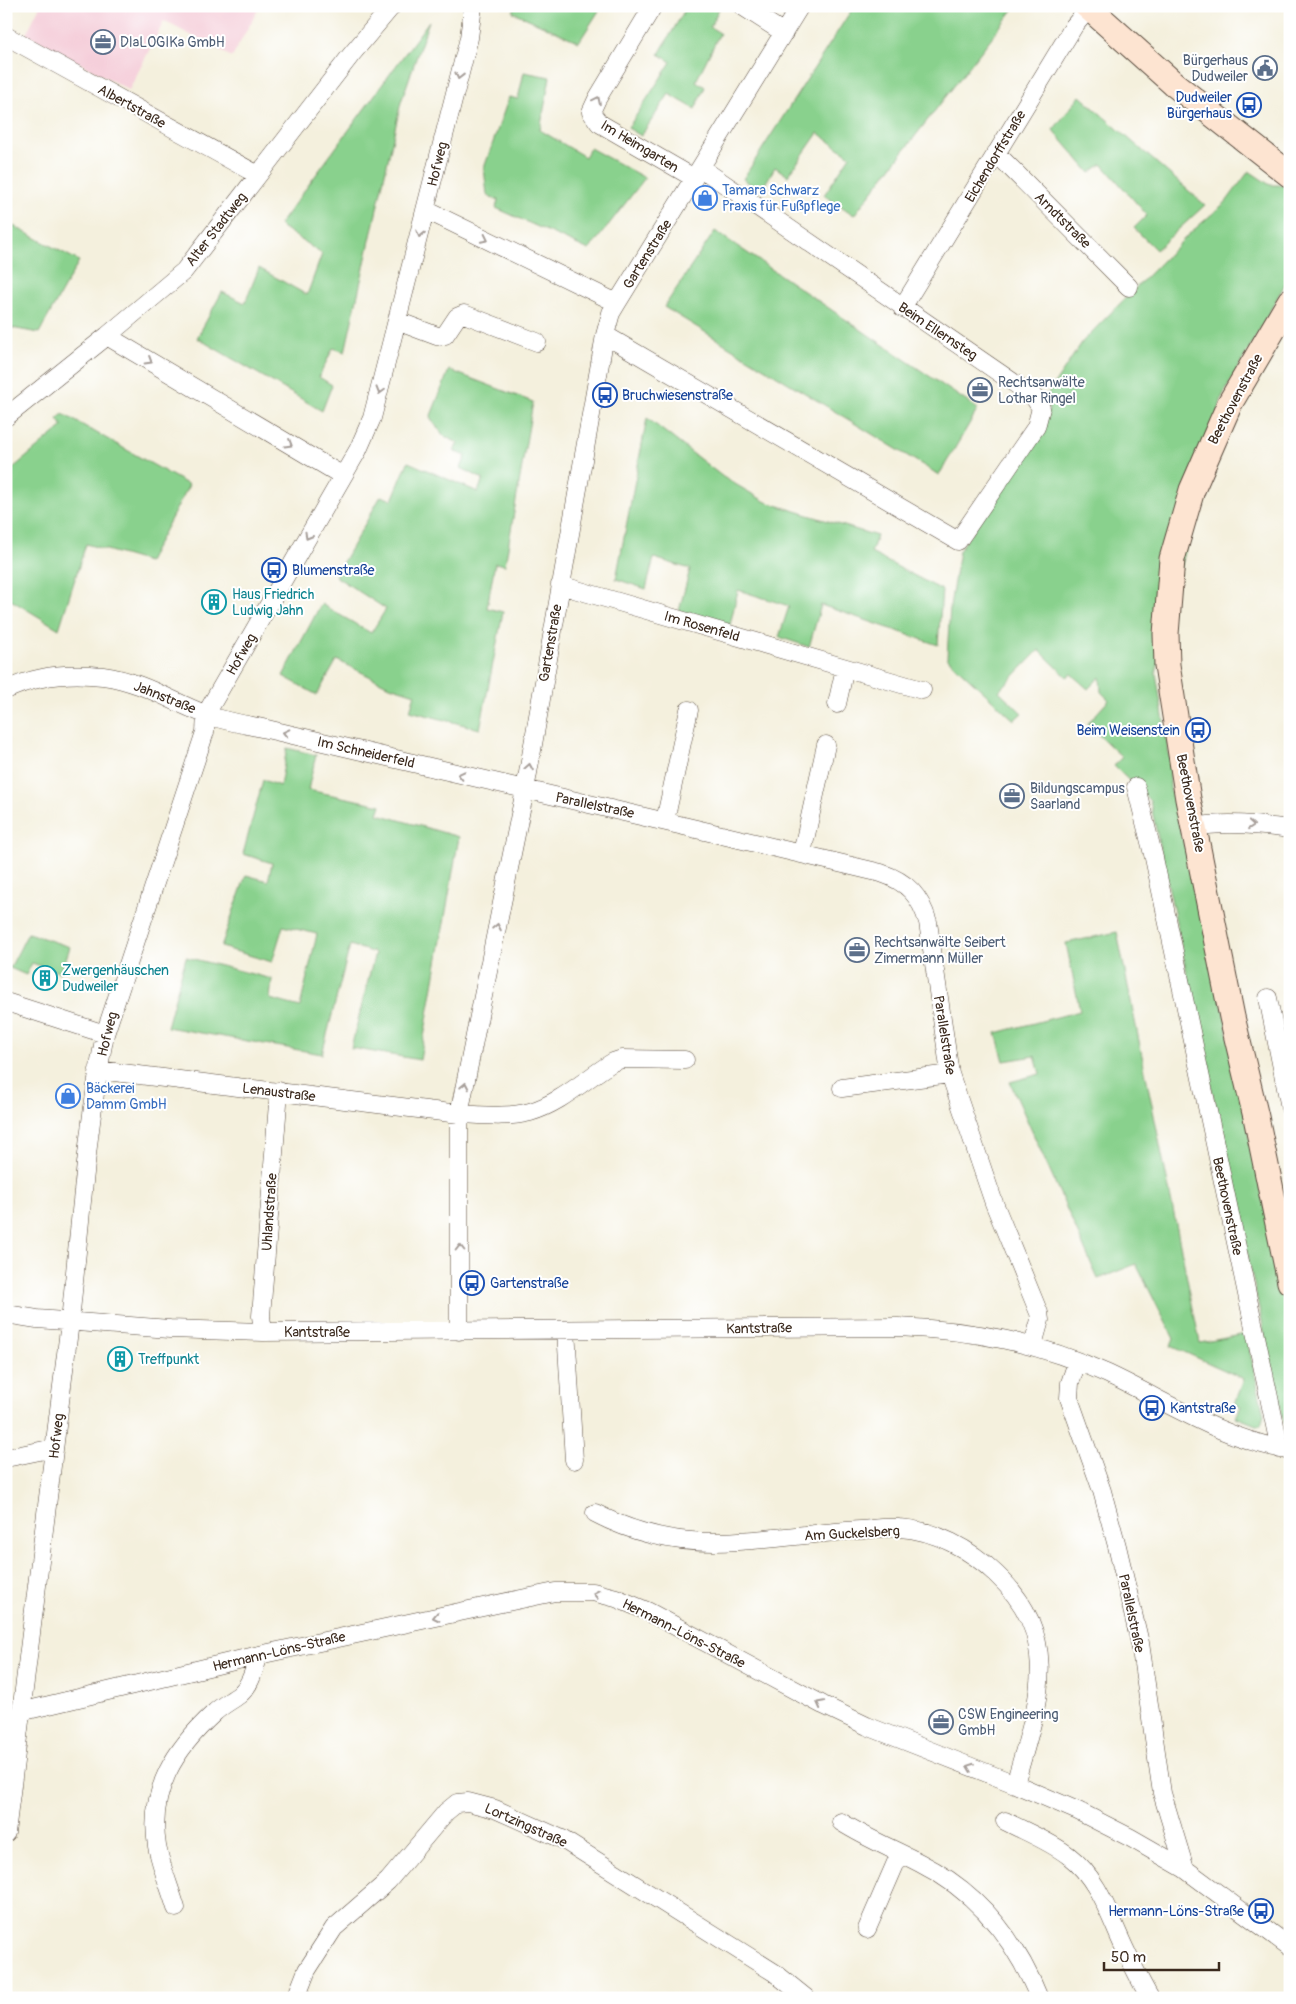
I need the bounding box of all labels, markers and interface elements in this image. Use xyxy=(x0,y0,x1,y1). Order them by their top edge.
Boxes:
office icon: DIaLOGIKa GmbH xyxy=(90,29,116,55)
place label: DIaLOGIKa GmbH xyxy=(120,34,225,51)
place label: Bürgerhaus Dudweiler xyxy=(1183,52,1249,85)
public building icon: Bürgerhaus Dudweiler xyxy=(1252,55,1278,81)
one-way arrow xyxy=(454,71,465,80)
street label: Albertstraße xyxy=(95,81,169,132)
place label: Dudweiler Bürgerhaus xyxy=(1167,89,1233,122)
bus stop icon: Dudweiler Bürgerhaus xyxy=(1236,92,1262,118)
one-way arrow xyxy=(591,96,601,105)
street label: Eichendorffstraße xyxy=(961,107,1030,205)
street label: Im Heimgarten xyxy=(598,116,682,176)
street label: Hofweg xyxy=(424,140,451,188)
place label: Tamara Schwarz Praxis für Fußpflege xyxy=(722,182,840,215)
shop icon: Tamara Schwarz Praxis für Fußpflege xyxy=(692,185,718,211)
street label: Alter Stadtweg xyxy=(182,189,251,270)
street label: Arndtstraße xyxy=(1031,189,1094,252)
street label: Gartenstraße xyxy=(619,216,676,292)
one-way arrow xyxy=(415,229,426,238)
one-way arrow xyxy=(480,232,489,243)
street label: Beim Ellernsteg xyxy=(895,299,981,364)
street label: Beethovenstraße xyxy=(1204,351,1266,447)
one-way arrow xyxy=(144,355,153,365)
place label: Rechtsanwälte Lothar Ringel xyxy=(998,374,1085,407)
office icon: Rechtsanwälte Lothar Ringel xyxy=(967,377,993,403)
bus stop icon: Bruchwiesenstraße xyxy=(592,382,618,408)
one-way arrow xyxy=(376,387,386,395)
place label: Bruchwiesenstraße xyxy=(622,387,733,404)
one-way arrow xyxy=(283,438,292,448)
one-way arrow xyxy=(304,530,314,539)
bus stop icon: Blumenstraße xyxy=(261,557,287,583)
place label: Blumenstraße xyxy=(292,562,375,579)
place label: Haus Friedrich Ludwig Jahn xyxy=(232,586,314,619)
building icon: Haus Friedrich Ludwig Jahn xyxy=(201,589,227,615)
street label: Gartenstraße xyxy=(535,603,566,683)
street label: Im Rosenfeld xyxy=(662,608,742,645)
street label: Hofweg xyxy=(223,630,260,678)
street label: Jahnstraße xyxy=(131,677,198,718)
bus stop icon: Beim Weisenstein xyxy=(1185,717,1211,743)
place label: Beim Weisenstein xyxy=(1077,722,1180,739)
one-way arrow xyxy=(281,728,290,739)
street label: Im Schneiderfeld xyxy=(316,733,416,772)
street label: Beethovenstraße xyxy=(1173,752,1208,854)
one-way arrow xyxy=(523,763,533,771)
one-way arrow xyxy=(456,770,465,781)
place label: Bildungscampus Saarland xyxy=(1030,780,1126,813)
office icon: Bildungscampus Saarland xyxy=(999,783,1025,809)
street label: Parallelstraße xyxy=(554,789,636,822)
one-way arrow xyxy=(1247,819,1255,830)
one-way arrow xyxy=(492,922,502,931)
place label: Rechtsanwälte Seibert Zimermann Müller xyxy=(874,934,1006,967)
office icon: Rechtsanwälte Seibert Zimermann Müller xyxy=(844,937,870,963)
place label: Zwergenhäuschen Dudweiler xyxy=(62,962,169,995)
building icon: Zwergenhäuschen Dudweiler xyxy=(32,965,58,991)
street label: Parallelstraße xyxy=(930,994,959,1076)
street label: Hofweg xyxy=(94,1010,121,1058)
place label: Bäckerei Damm GmbH xyxy=(86,1080,167,1113)
street label: Lenaustraße xyxy=(241,1080,317,1105)
one-way arrow xyxy=(459,1081,470,1090)
shop icon: Bäckerei Damm GmbH xyxy=(55,1083,81,1109)
street label: Beethovenstraße xyxy=(1209,1155,1246,1257)
street label: Uhlandstraße xyxy=(258,1172,281,1252)
one-way arrow xyxy=(455,1243,465,1251)
bus stop icon: Gartenstraße xyxy=(459,1270,485,1296)
place label: Gartenstraße xyxy=(490,1275,569,1292)
street label: Kantstraße xyxy=(726,1319,792,1338)
street label: Kantstraße xyxy=(284,1324,350,1341)
building icon: Treffpunkt xyxy=(107,1346,133,1372)
place label: Treffpunkt xyxy=(138,1351,200,1368)
bus stop icon: Kantstraße xyxy=(1139,1395,1165,1421)
place label: Kantstraße xyxy=(1170,1400,1236,1417)
street label: Hofweg xyxy=(45,1412,68,1460)
street label: Am Guckelsberg xyxy=(804,1523,900,1544)
street label: Parallelstraße xyxy=(1115,1572,1148,1654)
one-way arrow xyxy=(592,1589,601,1599)
street label: Hermann-Löns-Straße xyxy=(619,1595,748,1672)
one-way arrow xyxy=(432,1611,441,1622)
street label: Hermann-Löns-Straße xyxy=(211,1628,347,1675)
one-way arrow xyxy=(816,1700,825,1710)
place label: CSW Engineering GmbH xyxy=(958,1706,1058,1739)
office icon: CSW Engineering GmbH xyxy=(928,1709,954,1735)
one-way arrow xyxy=(966,1762,974,1772)
street label: Lortzingstraße xyxy=(482,1800,570,1851)
bus stop icon: Hermann-Löns-Straße xyxy=(1248,1898,1274,1924)
place label: Hermann-Löns-Straße xyxy=(1108,1903,1244,1920)
scale bar xyxy=(1104,1939,1218,1971)
text: 50 m xyxy=(1111,1948,1146,1967)

